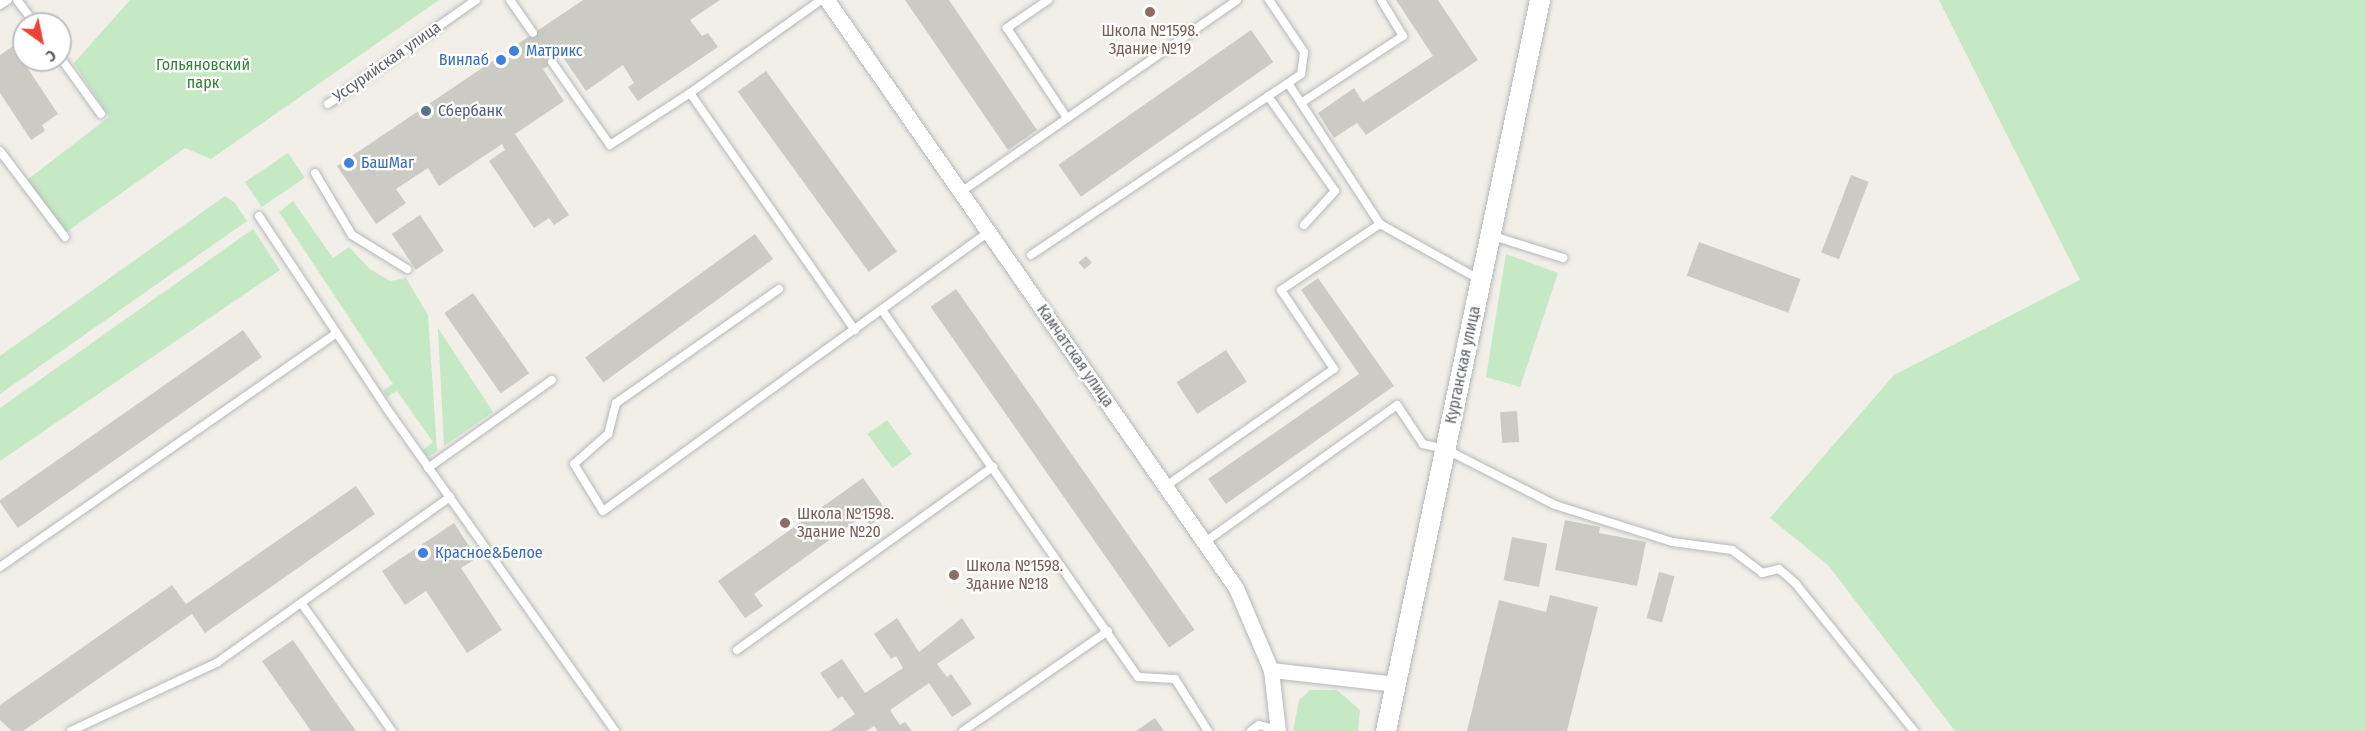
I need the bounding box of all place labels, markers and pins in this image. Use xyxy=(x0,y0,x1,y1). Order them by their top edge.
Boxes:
marker: Школа №1598. Здание №19 xyxy=(1143,5,1157,19)
place label: Школа №1598. Здание №19 xyxy=(1101,21,1199,59)
place label: Матрикс xyxy=(526,41,583,61)
marker: Матрикс xyxy=(507,44,521,58)
place label: Винлаб xyxy=(439,50,489,70)
marker: Винлаб xyxy=(494,53,508,67)
place label: Сбербанк xyxy=(438,101,503,121)
marker: Сбербанк xyxy=(419,104,433,118)
place label: БашМаг xyxy=(361,153,414,173)
marker: БашМаг xyxy=(342,156,356,170)
place label: Школа №1598. Здание №20 xyxy=(797,504,894,542)
marker: Школа №1598. Здание №20 xyxy=(778,516,792,530)
place label: Красное&Белое xyxy=(435,543,543,563)
marker: Красное&Белое xyxy=(416,546,430,560)
place label: Школа №1598. Здание №18 xyxy=(966,556,1063,594)
marker: Школа №1598. Здание №18 xyxy=(947,568,961,582)

